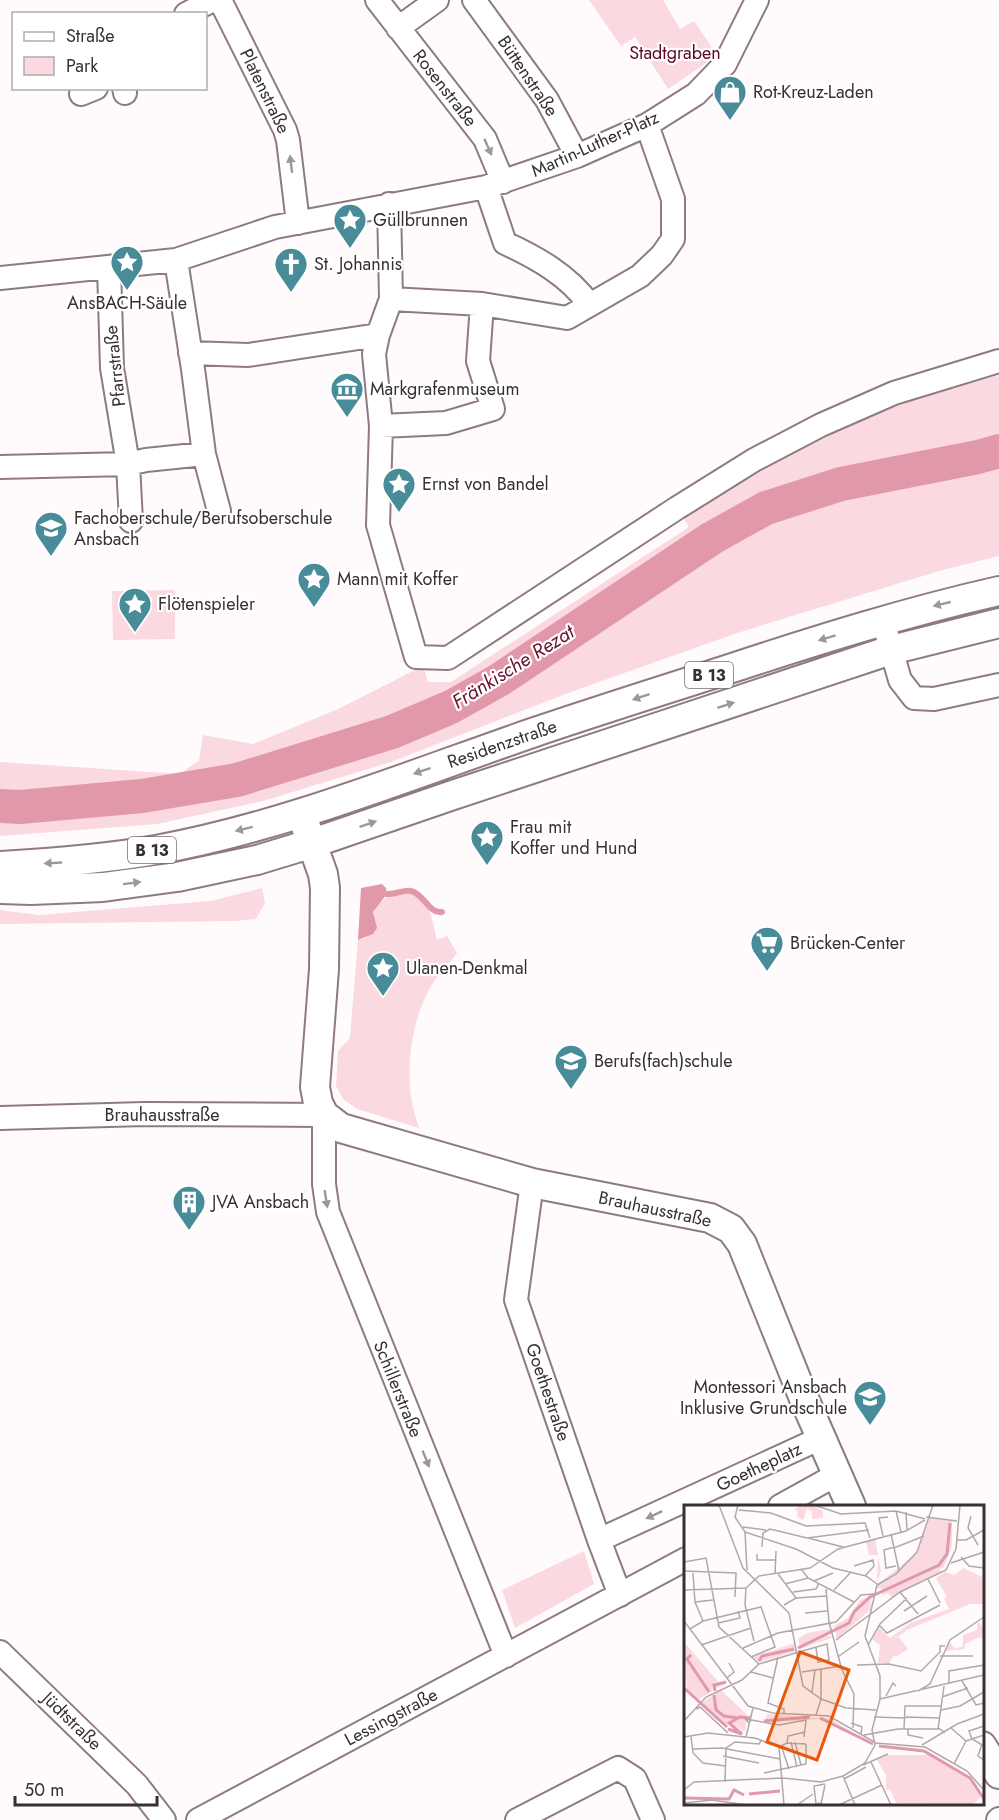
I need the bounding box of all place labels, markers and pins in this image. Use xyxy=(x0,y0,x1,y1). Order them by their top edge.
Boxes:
shop icon: Rot-Kreuz-Laden xyxy=(712,74,748,121)
place label: Rot-Kreuz-Laden xyxy=(753,79,874,105)
place icon: Güllbrunnen xyxy=(332,202,368,249)
place label: Güllbrunnen xyxy=(373,207,468,233)
place icon: AnsBACH-Säule xyxy=(109,244,145,291)
church icon: St. Johannis xyxy=(273,246,309,293)
place label: St. Johannis xyxy=(314,251,402,277)
place label: AnsBACH-Säule xyxy=(67,290,187,316)
museum icon: Markgrafenmuseum xyxy=(329,371,365,418)
place label: Markgrafenmuseum xyxy=(370,376,520,402)
place icon: Ernst von Bandel xyxy=(381,466,417,513)
place label: Ernst von Bandel xyxy=(422,471,549,497)
place label: Fachoberschule/Berufsoberschule Ansbach xyxy=(74,505,332,552)
school or university icon: Fachoberschule/Berufsoberschule Ansbach xyxy=(33,510,69,557)
place icon: Mann mit Koffer xyxy=(296,561,332,608)
place label: Mann mit Koffer xyxy=(337,566,459,592)
place icon: Flötenspieler xyxy=(117,586,153,633)
place label: Flötenspieler xyxy=(158,591,256,617)
place label: Frau mit Koffer und Hund xyxy=(510,814,637,861)
place icon: Frau mit Koffer und Hund xyxy=(469,819,505,866)
supermarket icon: Brücken-Center xyxy=(749,925,785,972)
place label: Brücken-Center xyxy=(790,930,906,956)
place icon: Ulanen-Denkmal xyxy=(365,950,401,997)
place label: Ulanen-Denkmal xyxy=(406,955,528,981)
school or university icon: Berufs(fach)schule xyxy=(553,1043,589,1090)
place label: Berufs(fach)schule xyxy=(594,1048,733,1074)
building icon: JVA Ansbach xyxy=(171,1184,207,1231)
place label: JVA Ansbach xyxy=(210,1189,309,1215)
place label: Montessori Ansbach Inklusive Grundschule xyxy=(680,1374,847,1421)
school or university icon: Montessori Ansbach Inklusive Grundschule xyxy=(852,1379,888,1426)

